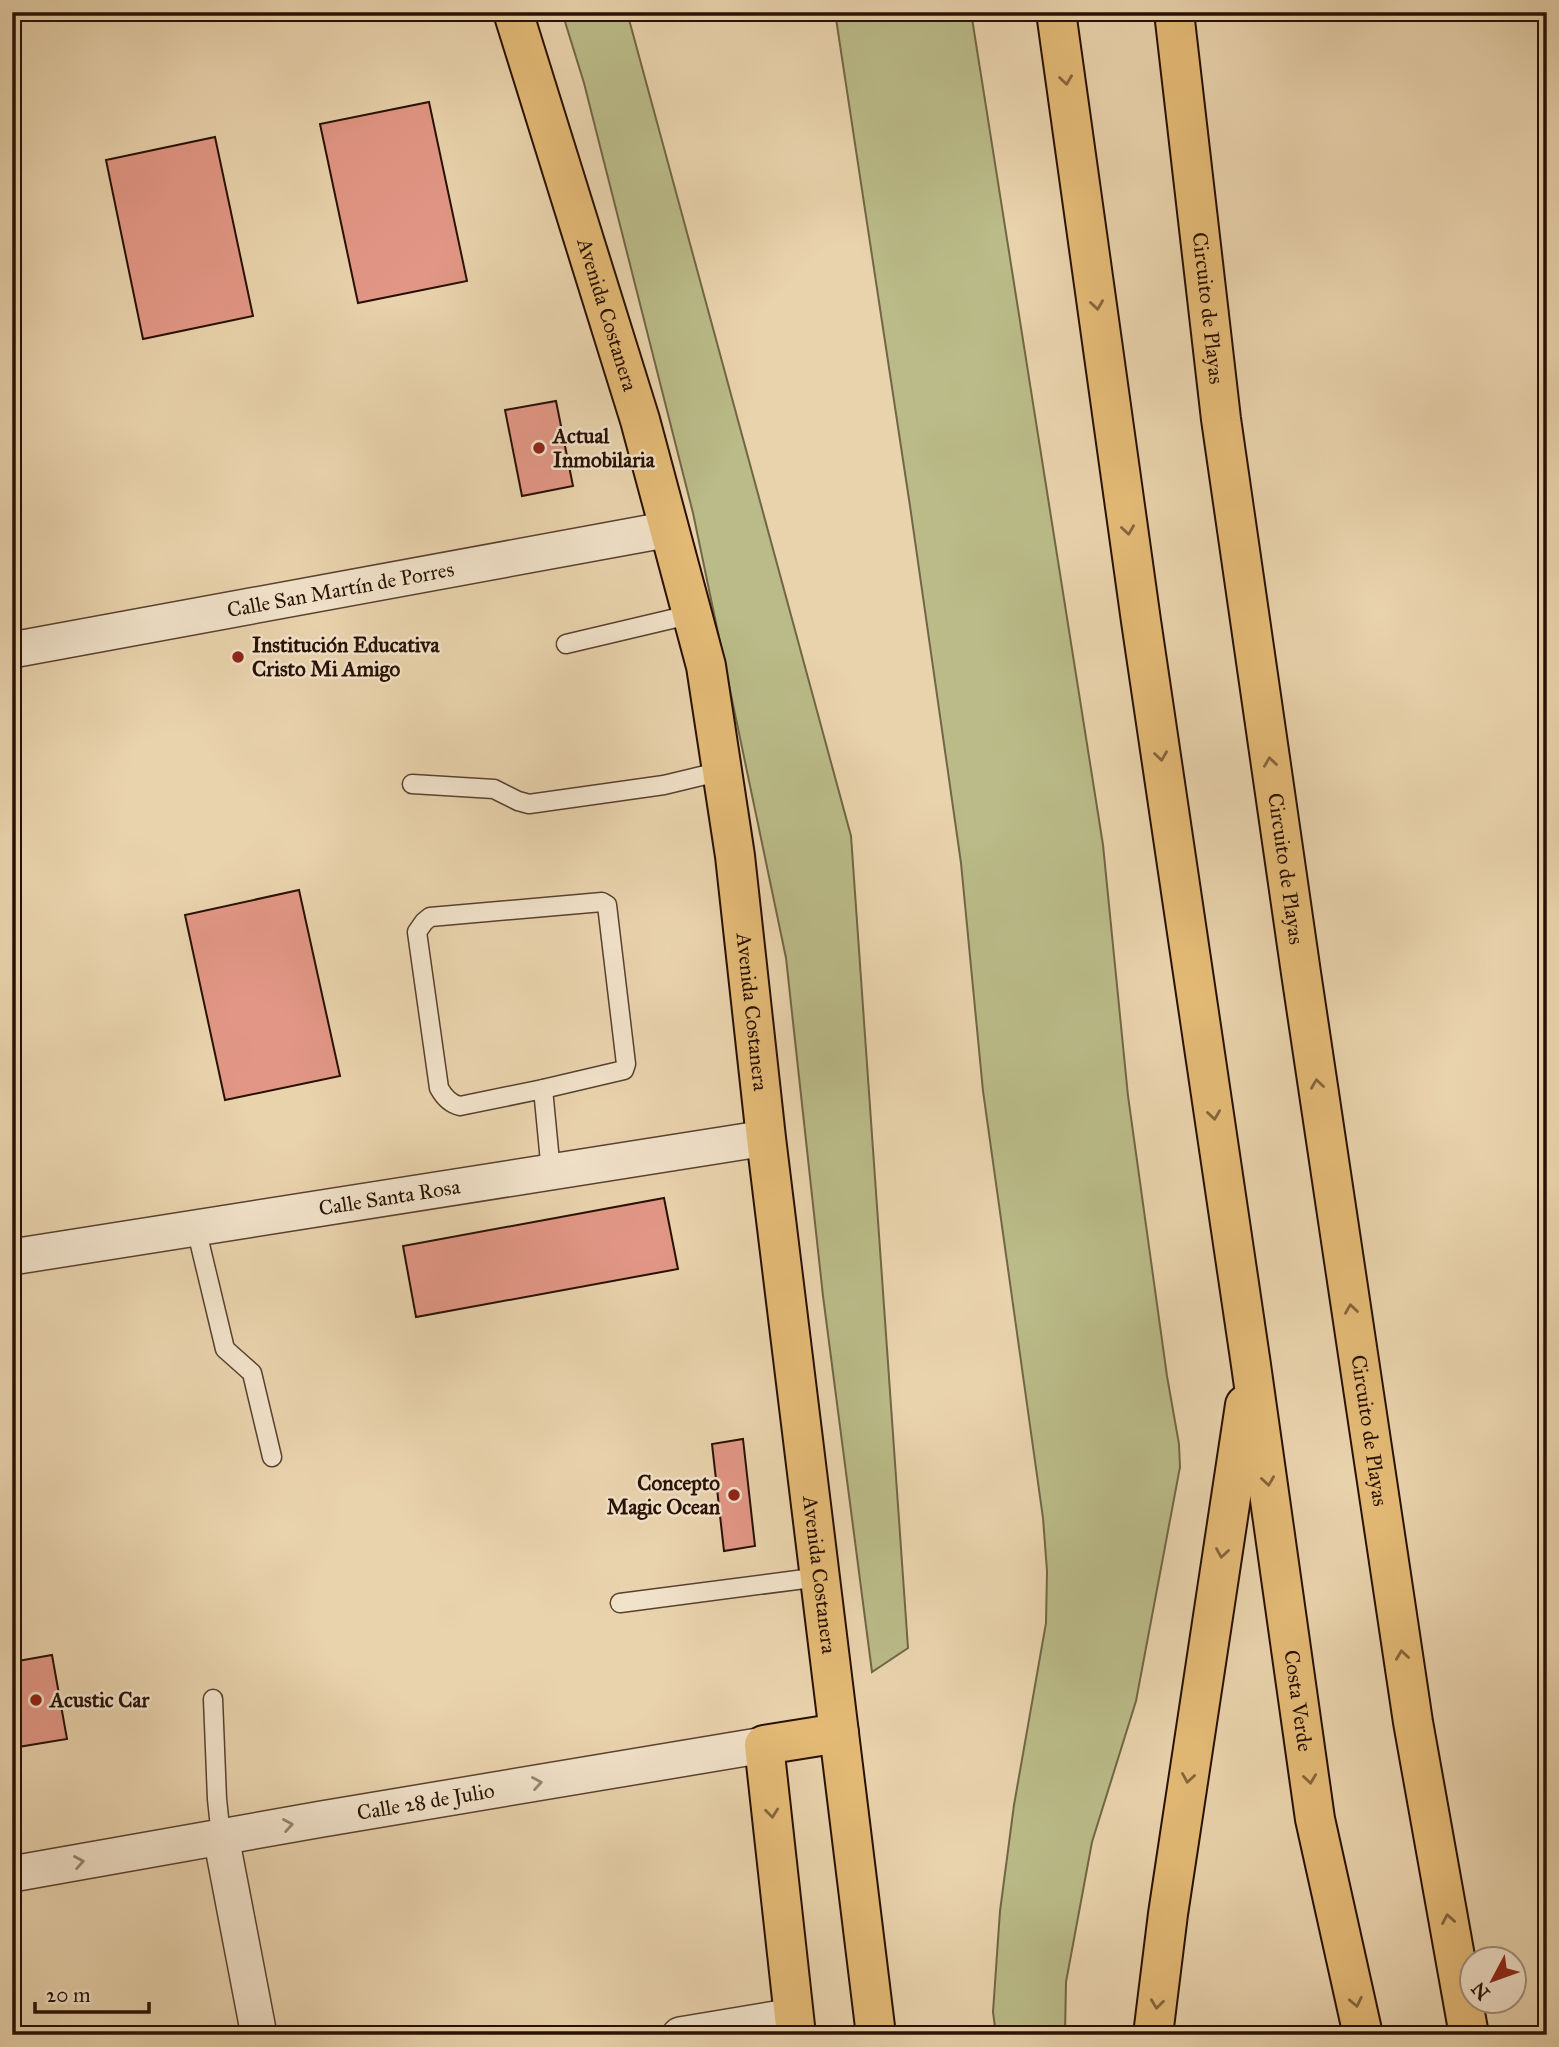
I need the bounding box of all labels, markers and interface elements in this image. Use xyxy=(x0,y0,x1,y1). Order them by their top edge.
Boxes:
one-way arrow xyxy=(1058,74,1073,86)
street label: Circuito de Playas xyxy=(1187,231,1230,385)
street label: Avenida Costanera xyxy=(571,234,643,394)
one-way arrow xyxy=(1089,299,1104,311)
place label: Actual Inmobilaria xyxy=(551,423,656,473)
marker: Actual Inmobilaria xyxy=(531,440,547,456)
one-way arrow xyxy=(1121,525,1136,536)
street label: Calle San Martín de Porres xyxy=(225,556,456,623)
place label: Institución Educativa Cristo Mi Amigo xyxy=(252,632,440,682)
marker: Institución Educativa Cristo Mi Amigo xyxy=(230,649,246,665)
one-way arrow xyxy=(1153,750,1168,762)
one-way arrow xyxy=(1263,756,1278,768)
street label: Circuito de Playas xyxy=(1262,791,1310,946)
street label: Avenida Costanera xyxy=(730,930,774,1092)
one-way arrow xyxy=(1310,1078,1325,1090)
one-way arrow xyxy=(1206,1109,1221,1121)
street label: Calle Santa Rosa xyxy=(317,1173,462,1221)
one-way arrow xyxy=(1344,1303,1359,1315)
street label: Circuito de Playas xyxy=(1345,1353,1394,1508)
place label: Concepto Magic Ocean xyxy=(607,1470,721,1520)
one-way arrow xyxy=(1260,1475,1275,1487)
marker: Concepto Magic Ocean xyxy=(726,1487,742,1503)
street label: Avenida Costanera xyxy=(797,1493,842,1655)
one-way arrow xyxy=(1215,1547,1230,1559)
street label: Costa Verde xyxy=(1278,1648,1318,1754)
one-way arrow xyxy=(1395,1649,1410,1661)
place label: Acustic Car xyxy=(48,1687,150,1713)
marker: Acustic Car xyxy=(28,1692,44,1708)
one-way arrow xyxy=(1181,1772,1196,1784)
one-way arrow xyxy=(1302,1773,1317,1785)
one-way arrow xyxy=(531,1776,543,1791)
street label: Calle 28 de Julio xyxy=(355,1777,497,1826)
one-way arrow xyxy=(764,1807,779,1819)
one-way arrow xyxy=(282,1818,294,1833)
one-way arrow xyxy=(74,1855,85,1870)
one-way arrow xyxy=(1441,1913,1456,1925)
north arrow xyxy=(1458,1946,1528,2016)
scale bar xyxy=(35,1970,149,2014)
text: N xyxy=(1467,1977,1495,2004)
text: 20 m xyxy=(46,1982,91,2008)
one-way arrow xyxy=(1347,1996,1362,2008)
one-way arrow xyxy=(1149,1998,1164,2009)

